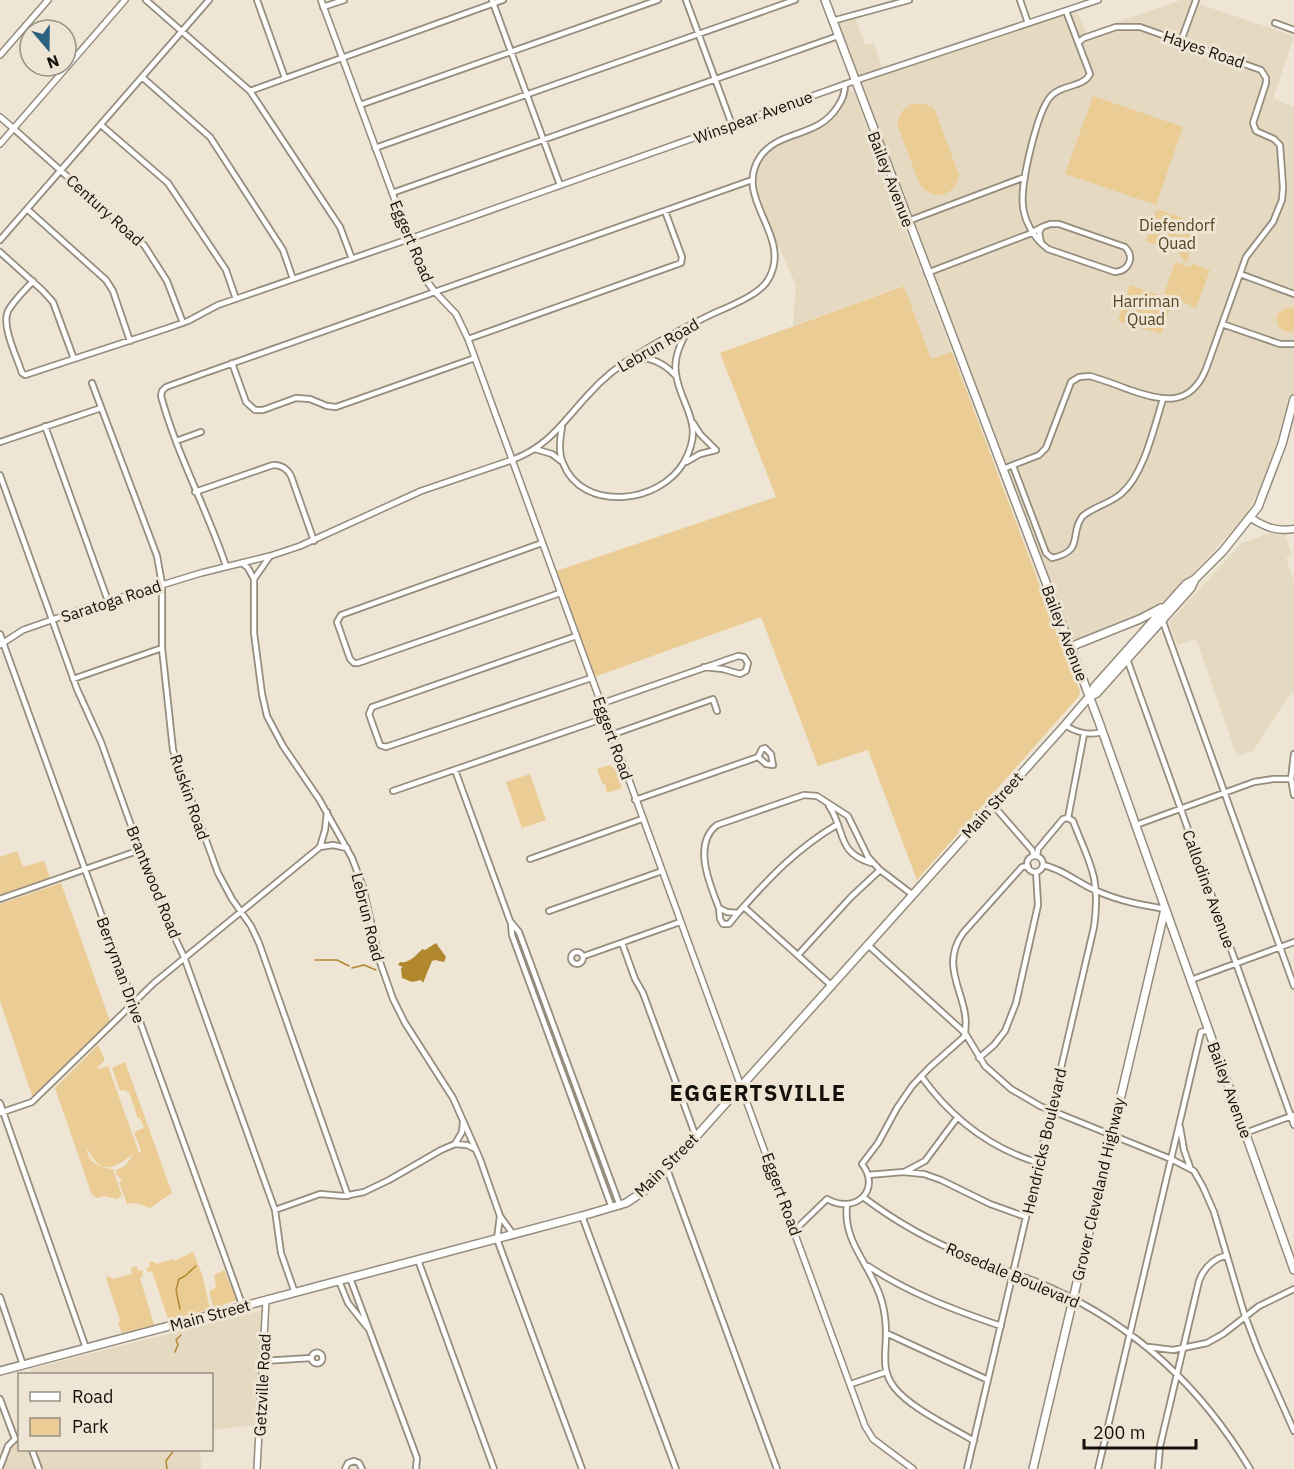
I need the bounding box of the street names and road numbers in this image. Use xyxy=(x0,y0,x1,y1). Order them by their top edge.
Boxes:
street label: Hayes Road xyxy=(1161,26,1247,72)
street label: Winspear Avenue xyxy=(691,86,815,148)
street label: Bailey Avenue xyxy=(864,128,919,230)
street label: Century Road xyxy=(62,170,148,250)
street label: Eggert Road xyxy=(386,197,438,285)
street label: Lebrun Road xyxy=(614,314,702,376)
street label: Saratoga Road xyxy=(58,575,164,627)
street label: Bailey Avenue xyxy=(1038,582,1093,684)
street label: Eggert Road xyxy=(589,694,637,782)
street label: Ruskin Road xyxy=(166,752,214,842)
street label: Main Street xyxy=(957,768,1027,842)
street label: Brantwood Road xyxy=(122,823,186,941)
street label: Callodine Avenue xyxy=(1178,827,1240,951)
street label: Lebrun Road xyxy=(347,871,389,963)
street label: Berryman Drive xyxy=(93,914,150,1026)
street label: Bailey Avenue xyxy=(1203,1039,1257,1141)
street label: Hendricks Boulevard xyxy=(1017,1066,1071,1216)
street label: Grover Cleveland Highway xyxy=(1067,1095,1129,1283)
street label: Main Street xyxy=(630,1129,702,1201)
street label: Eggert Road xyxy=(758,1150,806,1238)
street label: Rosedale Boulevard xyxy=(943,1238,1083,1312)
street label: Main Street xyxy=(168,1295,252,1335)
street label: Getzville Road xyxy=(249,1333,275,1437)

